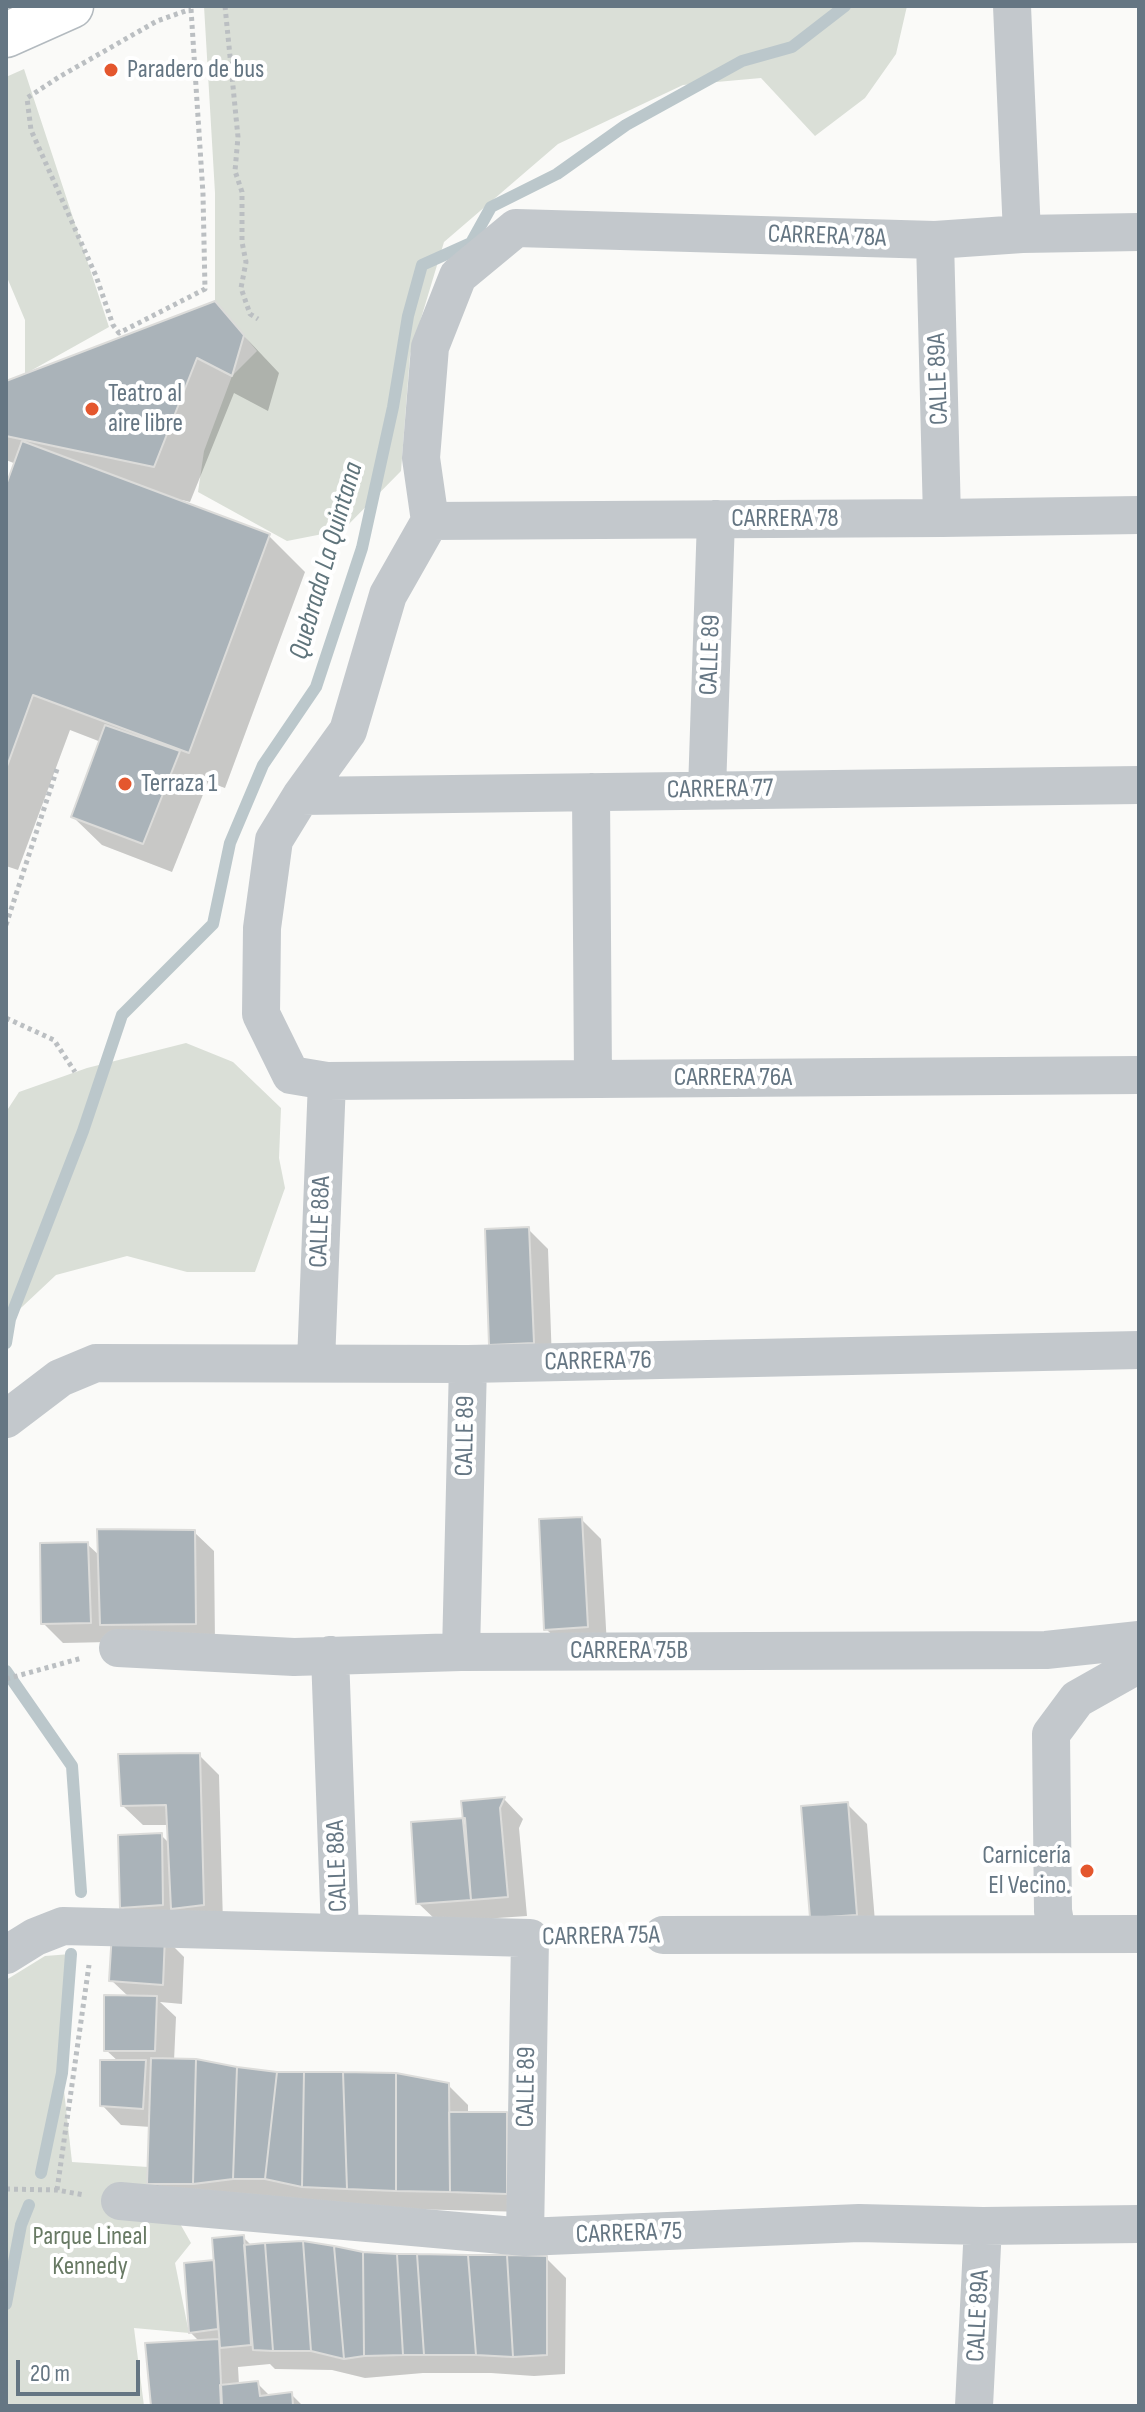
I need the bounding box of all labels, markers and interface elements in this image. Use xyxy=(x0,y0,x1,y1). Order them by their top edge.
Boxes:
place label: Paradero de bus xyxy=(127,54,264,86)
marker: Paradero de bus xyxy=(102,61,120,79)
street label: CARRERA 78A xyxy=(767,219,887,255)
street label: CALLE 89A xyxy=(922,333,956,425)
place label: Teatro al aire libre xyxy=(108,378,183,440)
marker: Teatro al aire libre xyxy=(83,400,101,418)
water label: Quebrada La Quintana xyxy=(283,459,371,663)
street label: CARRERA 78 xyxy=(731,503,839,535)
street label: CALLE 89 xyxy=(694,614,728,696)
place label: Terraza 1 xyxy=(141,768,217,800)
street label: CARRERA 77 xyxy=(667,773,773,807)
marker: Terraza 1 xyxy=(116,775,134,793)
street label: CARRERA 76A xyxy=(674,1062,792,1094)
street label: CALLE 88A xyxy=(304,1176,338,1268)
street label: CARRERA 76 xyxy=(544,1345,652,1379)
street label: CALLE 89 xyxy=(450,1395,482,1477)
street label: CARRERA 75B xyxy=(570,1635,688,1667)
street label: CALLE 88A xyxy=(321,1820,355,1912)
place label: Carnicería El Vecino. xyxy=(982,1840,1071,1902)
marker: Carnicería El Vecino. xyxy=(1078,1862,1096,1880)
street label: CARRERA 75A xyxy=(542,1920,660,1954)
street label: CALLE 89 xyxy=(511,2046,543,2128)
street label: CARRERA 75 xyxy=(575,2217,683,2251)
park label: Parque Lineal Kennedy xyxy=(33,2221,147,2282)
street label: CALLE 89A xyxy=(961,2269,997,2363)
scale bar xyxy=(20,2344,144,2394)
text: 20 m xyxy=(30,2359,70,2388)

